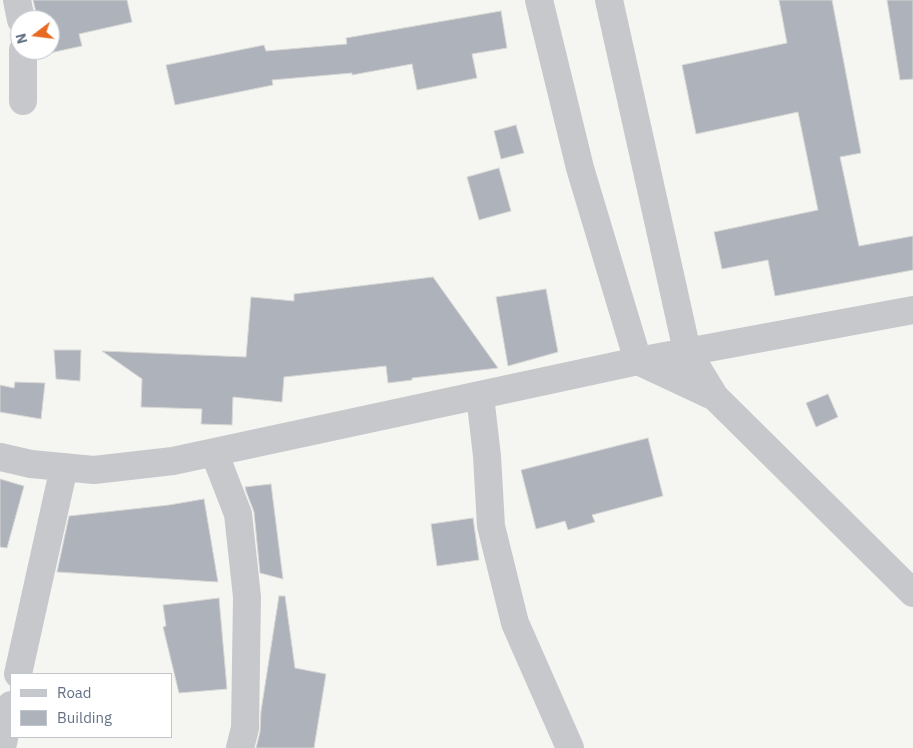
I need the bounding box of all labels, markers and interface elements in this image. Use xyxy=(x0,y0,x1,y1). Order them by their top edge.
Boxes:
north arrow xyxy=(10,10,60,60)
text: N xyxy=(11,31,31,46)
legend xyxy=(10,673,172,738)
text: Road xyxy=(57,683,92,702)
text: Building xyxy=(57,708,112,727)

